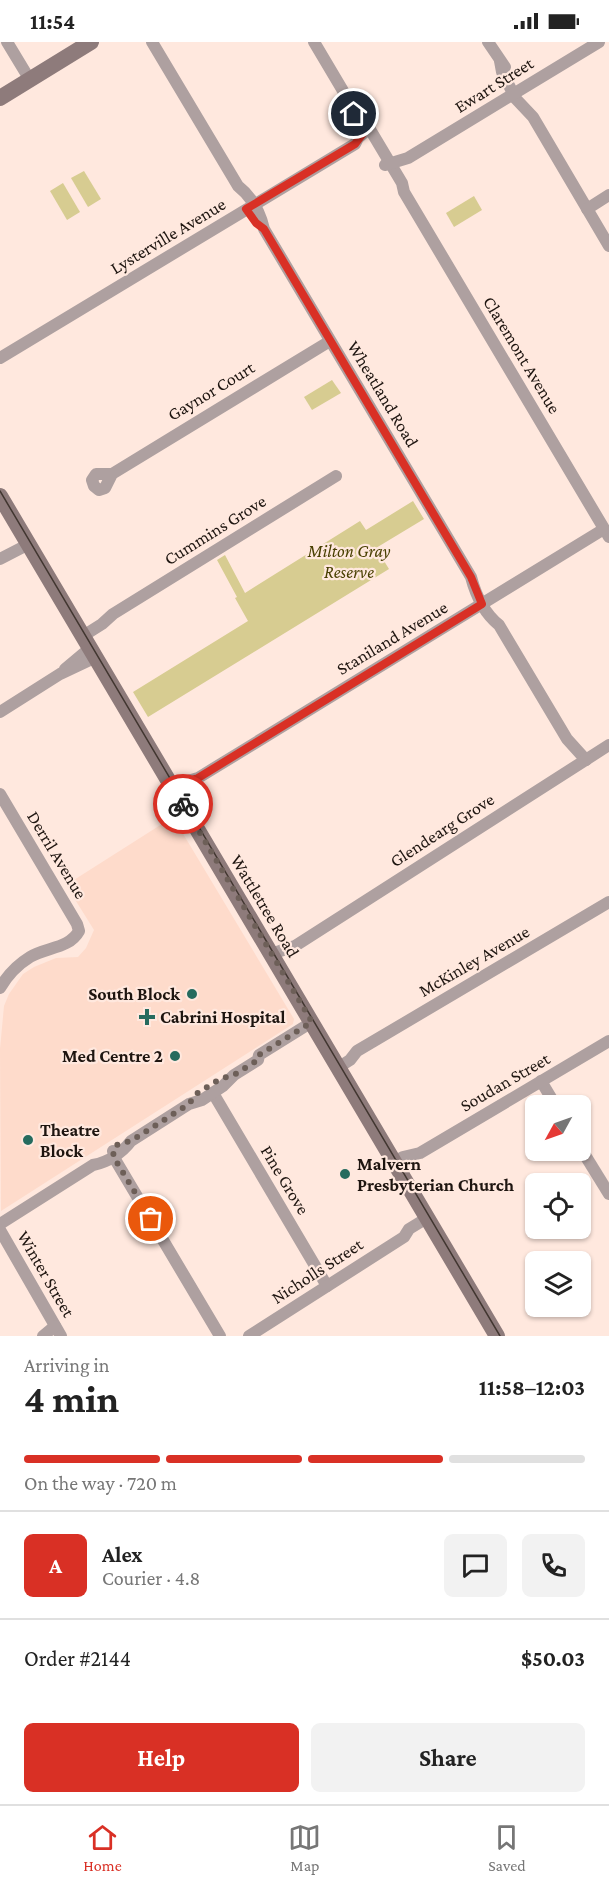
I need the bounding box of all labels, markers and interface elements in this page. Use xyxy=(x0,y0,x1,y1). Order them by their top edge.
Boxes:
text: 11:54 xyxy=(30,9,75,34)
street label: Ewart Street xyxy=(451,52,538,117)
pin xyxy=(328,88,379,139)
icon: home xyxy=(337,97,370,130)
street label: Lysterville Avenue xyxy=(107,194,229,278)
street label: Claremont Avenue xyxy=(479,293,565,417)
street label: Wheatland Road xyxy=(343,337,423,451)
street label: Gaynor Court xyxy=(164,357,259,425)
street label: Cummins Grove xyxy=(160,491,270,569)
park label: Milton Gray Reserve xyxy=(307,541,391,582)
street label: Staniland Avenue xyxy=(333,597,451,679)
courier xyxy=(153,774,213,834)
icon: bike xyxy=(167,788,200,821)
street label: Glendearg Grove xyxy=(386,789,498,871)
street label: Derril Avenue xyxy=(23,808,91,902)
street label: Wattletree Road xyxy=(226,851,304,961)
street label: McKinley Avenue xyxy=(415,921,533,1001)
place label: South Block xyxy=(88,984,180,1004)
marker: South Block xyxy=(185,987,199,1001)
place label: Cabrini Hospital xyxy=(160,1007,285,1027)
marker: Cabrini Hospital xyxy=(138,1008,156,1026)
place label: Med Centre 2 xyxy=(62,1046,163,1066)
street label: Soudan Street xyxy=(457,1048,554,1116)
marker: Med Centre 2 xyxy=(168,1049,182,1063)
north arrow xyxy=(525,1095,591,1161)
map controls xyxy=(525,1095,591,1317)
place label: Theatre Block xyxy=(40,1120,100,1161)
marker: Theatre Block xyxy=(21,1133,35,1147)
street label: Pine Grove xyxy=(257,1142,313,1218)
place label: Malvern Presbyterian Church xyxy=(357,1154,515,1195)
marker: Malvern Presbyterian Church xyxy=(338,1167,352,1181)
button: locate xyxy=(525,1173,591,1239)
pin xyxy=(125,1193,176,1244)
icon: bag xyxy=(134,1202,167,1235)
street label: Winter Street xyxy=(13,1227,79,1322)
street label: Nicholls Street xyxy=(268,1234,367,1308)
button: layers xyxy=(525,1251,591,1317)
text: Arriving in xyxy=(24,1354,109,1376)
text: 11:58–12:03 xyxy=(479,1375,585,1400)
text: 4 min xyxy=(24,1377,119,1420)
text: On the way · 720 m xyxy=(24,1472,177,1494)
button: chat xyxy=(444,1534,507,1597)
button: phone xyxy=(522,1534,585,1597)
text: Alex xyxy=(102,1542,143,1567)
text: A xyxy=(49,1553,62,1578)
text: Courier · 4.8 xyxy=(102,1567,200,1589)
text: Order #2144 xyxy=(24,1646,131,1671)
text: $50.03 xyxy=(521,1646,585,1671)
button: Help xyxy=(24,1723,299,1792)
button: Share xyxy=(311,1723,585,1792)
tab: Home xyxy=(83,1821,122,1874)
tab: Map xyxy=(288,1821,321,1874)
tab: Saved xyxy=(488,1821,526,1874)

